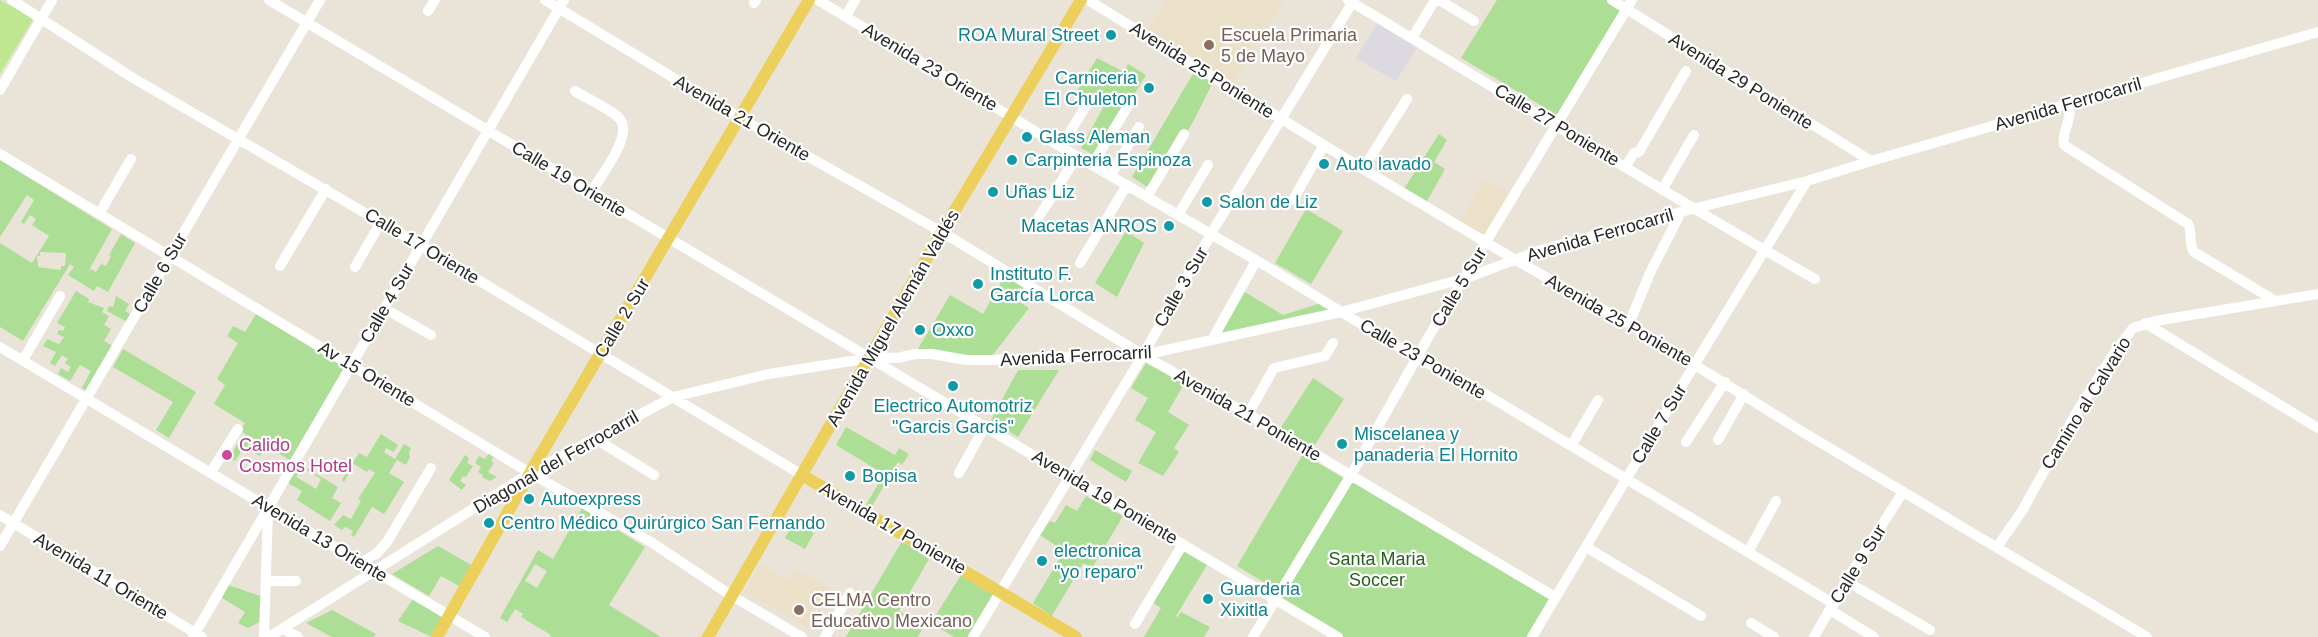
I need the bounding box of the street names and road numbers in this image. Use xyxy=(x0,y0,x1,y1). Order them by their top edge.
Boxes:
street label: Avenida 25 Poniente xyxy=(1126,18,1278,122)
street label: Avenida 23 Oriente xyxy=(859,19,1001,115)
street label: Avenida 29 Poniente xyxy=(1665,29,1817,133)
street label: Avenida 21 Oriente xyxy=(670,71,814,165)
street label: Avenida Ferrocarril xyxy=(1992,73,2144,135)
street label: Calle 27 Poniente xyxy=(1491,80,1623,170)
street label: Calle 19 Oriente xyxy=(508,137,630,221)
street label: Calle 17 Oriente xyxy=(361,204,483,288)
street label: Avenida Ferrocarril xyxy=(1524,204,1676,266)
street label: Avenida Miguel Alemán Valdés xyxy=(823,206,963,430)
street label: Calle 6 Sur xyxy=(129,229,191,317)
street label: Calle 3 Sur xyxy=(1150,243,1212,331)
street label: Calle 5 Sur xyxy=(1427,244,1491,330)
street label: Calle 4 Sur xyxy=(356,259,418,347)
street label: Avenida 25 Poniente xyxy=(1542,270,1696,370)
street label: Calle 2 Sur xyxy=(590,275,654,361)
street label: Calle 23 Poniente xyxy=(1356,315,1490,403)
street label: Camino al Calvario xyxy=(2037,333,2135,473)
street label: Av 15 Oriente xyxy=(315,337,419,411)
street label: Avenida Ferrocarril xyxy=(1000,342,1152,370)
street label: Avenida 21 Poniente xyxy=(1171,365,1325,465)
street label: Calle 7 Sur xyxy=(1627,381,1691,467)
street label: Diagonal del Ferrocarril xyxy=(470,407,642,517)
street label: Avenida 19 Poniente xyxy=(1029,446,1181,548)
street label: Avenida 17 Poniente xyxy=(816,478,970,578)
street label: Avenida 13 Oriente xyxy=(249,490,391,586)
street label: Calle 9 Sur xyxy=(1826,521,1890,607)
street label: Avenida 11 Oriente xyxy=(31,528,171,624)

